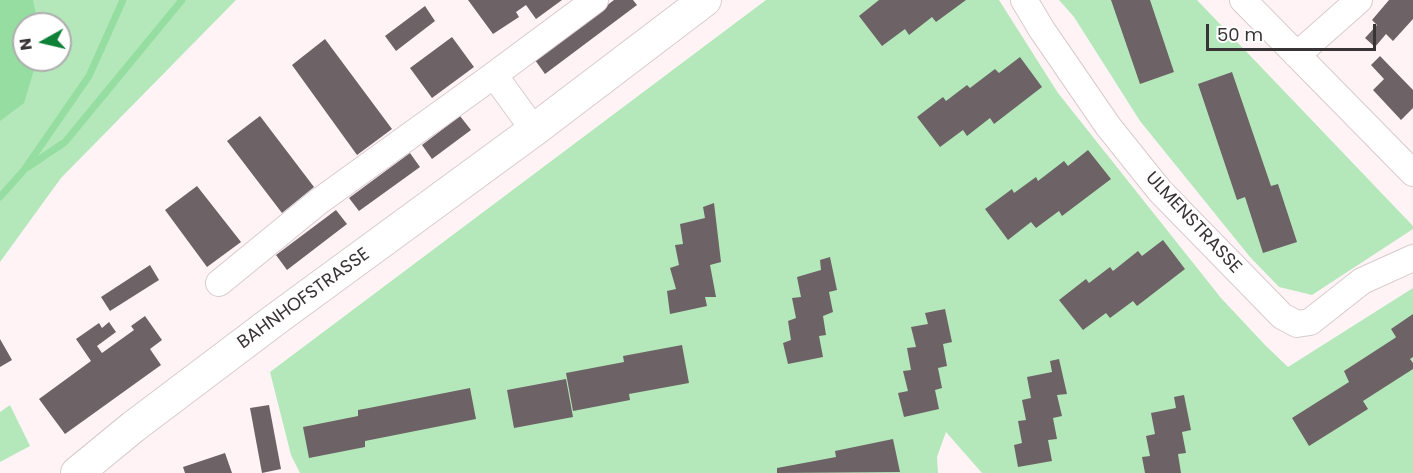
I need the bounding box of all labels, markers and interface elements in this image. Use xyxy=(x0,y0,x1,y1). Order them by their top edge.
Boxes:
north arrow xyxy=(12,12,72,72)
scale bar xyxy=(1209,12,1378,50)
text: 50 m xyxy=(1217,22,1263,47)
text: N xyxy=(13,37,38,52)
street label: ULMENSTRASSE xyxy=(1140,168,1246,278)
street label: BAHNHOFSTRASSE xyxy=(234,244,374,354)

